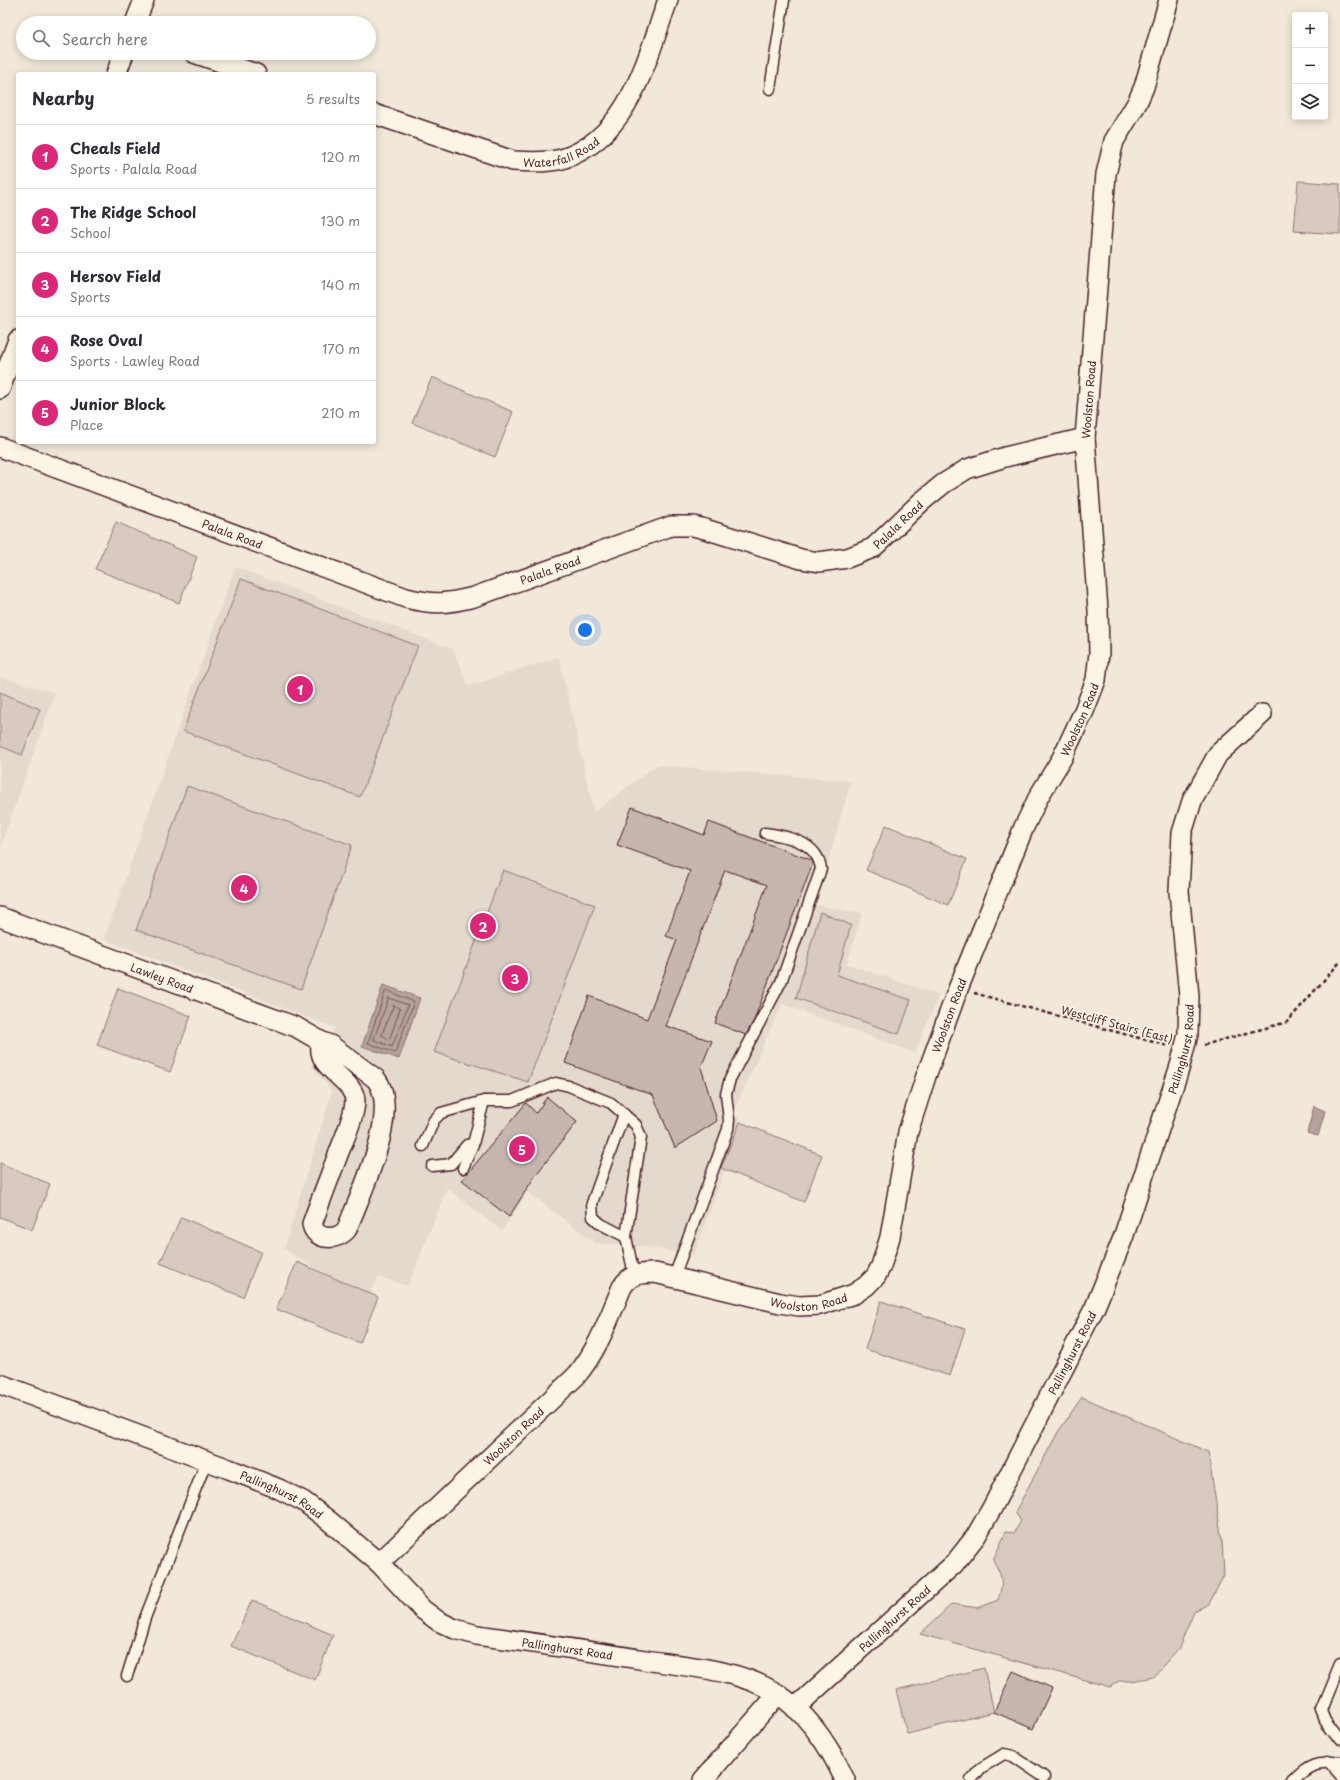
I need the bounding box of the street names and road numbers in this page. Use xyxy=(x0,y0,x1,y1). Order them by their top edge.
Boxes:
street label: Waterfall Road xyxy=(523,133,603,170)
street label: Woolston Road xyxy=(1076,360,1100,439)
street label: Palala Road xyxy=(869,496,927,553)
street label: Palala Road xyxy=(200,514,265,553)
street label: Palala Road xyxy=(517,551,583,588)
street label: Woolston Road xyxy=(1056,680,1103,759)
street label: Lawley Road xyxy=(128,958,196,997)
street label: Woolston Road xyxy=(927,975,970,1055)
street label: Westcliff Stairs (East) xyxy=(1059,1001,1175,1047)
street label: Pallinghurst Road xyxy=(1163,1004,1197,1096)
street label: Woolston Road xyxy=(768,1288,850,1315)
street label: Pallinghurst Road xyxy=(1043,1308,1100,1397)
street label: Woolston Road xyxy=(479,1402,547,1469)
street label: Pallinghurst Road xyxy=(238,1466,327,1522)
street label: Pallinghurst Road xyxy=(855,1581,934,1655)
street label: Pallinghurst Road xyxy=(521,1633,614,1663)

